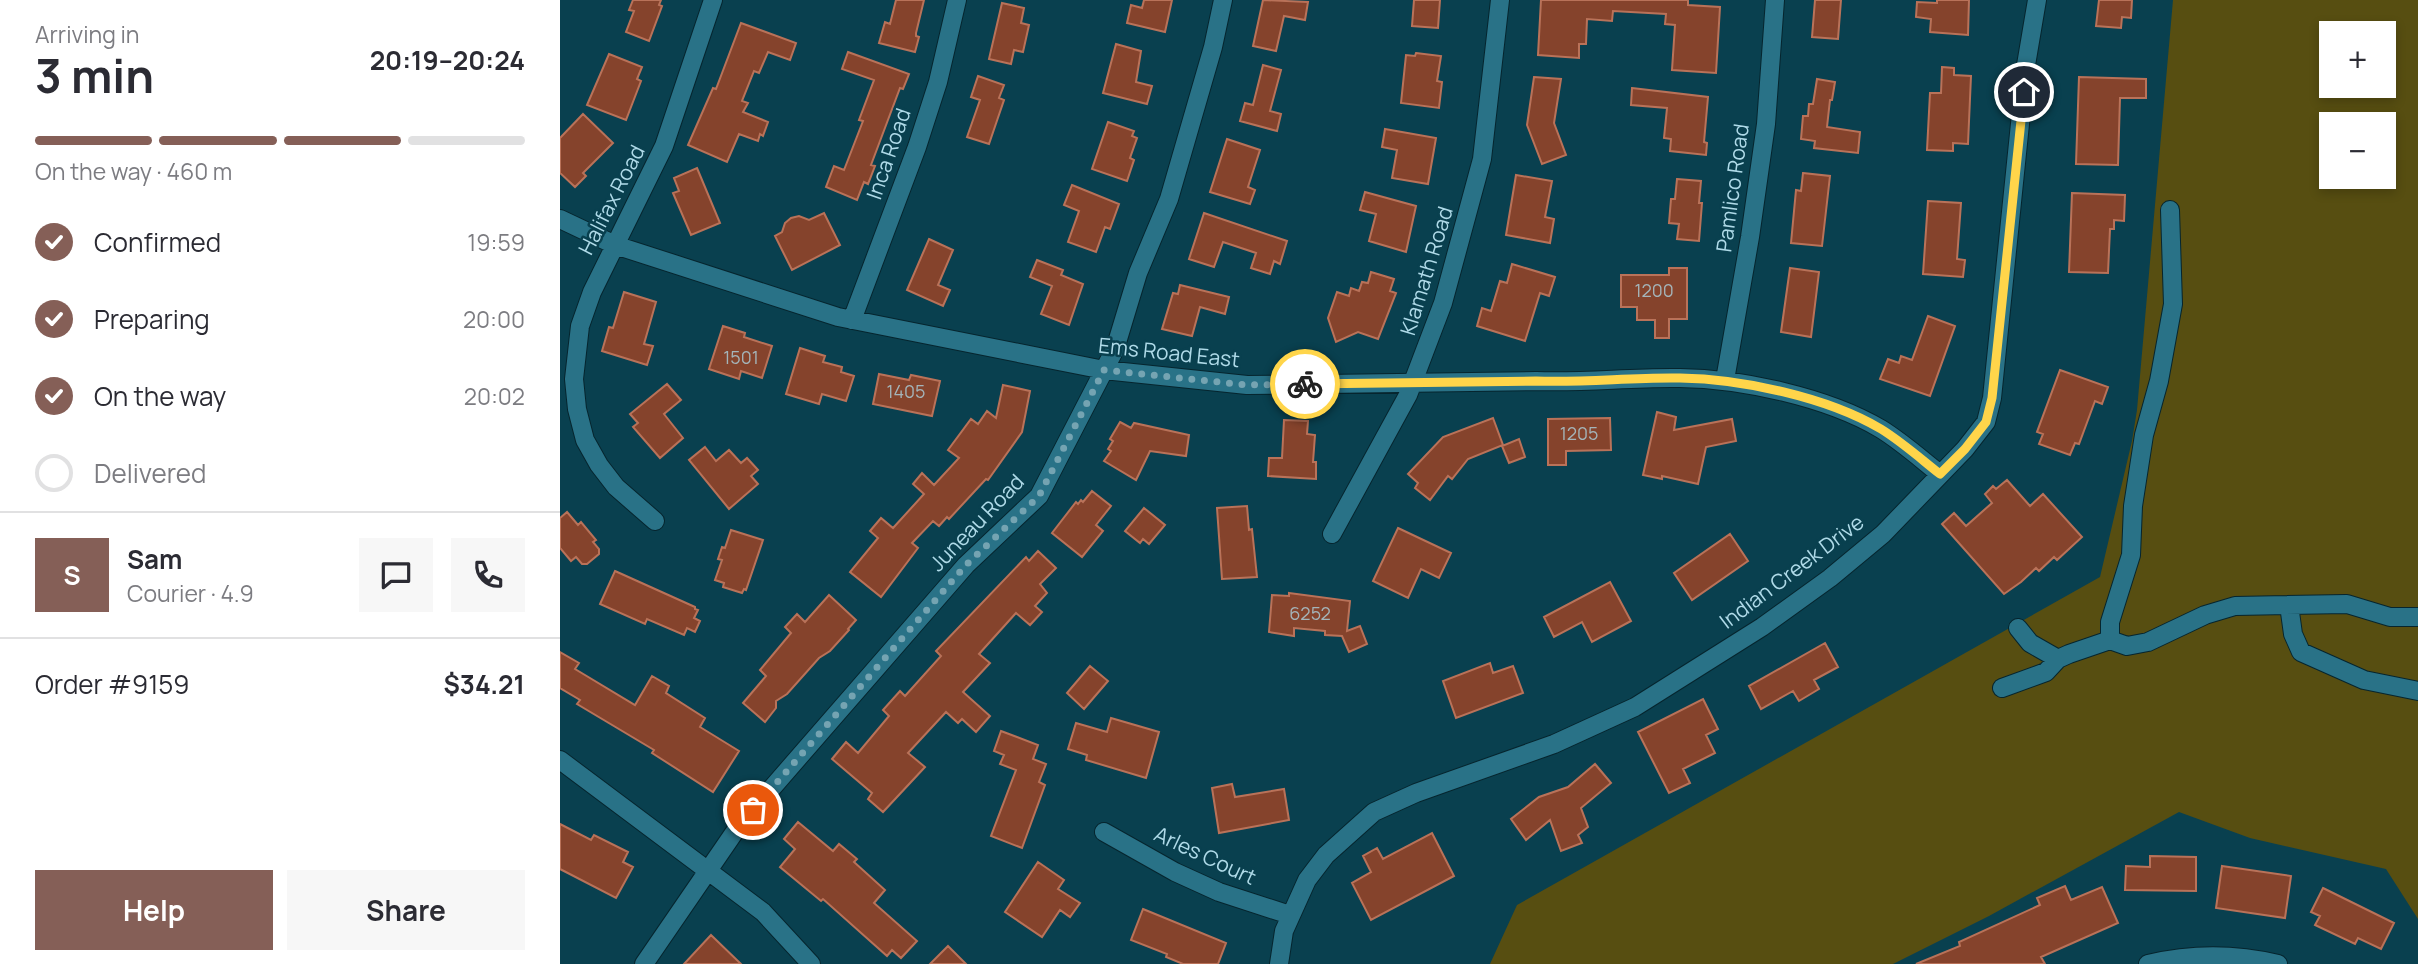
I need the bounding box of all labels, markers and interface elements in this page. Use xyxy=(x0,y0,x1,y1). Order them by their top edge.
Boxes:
text: Arriving in xyxy=(35,18,140,50)
map controls xyxy=(2319,21,2396,189)
button: + xyxy=(2319,21,2396,98)
text: 20:19–20:24 xyxy=(370,42,525,78)
text: 3 min xyxy=(35,44,154,107)
pin xyxy=(1994,62,2054,122)
icon: home xyxy=(2005,73,2043,111)
street label: Inca Road xyxy=(859,104,917,203)
button: − xyxy=(2319,112,2396,189)
street label: Pamlico Road xyxy=(1709,122,1755,254)
street label: Halifax Road xyxy=(571,140,651,259)
text: On the way · 460 m xyxy=(35,155,232,187)
street label: Klamath Road xyxy=(1393,203,1459,339)
icon: check xyxy=(35,223,73,261)
text: Confirmed xyxy=(94,224,221,260)
text: 19:59 xyxy=(467,226,525,258)
house number: 1200 xyxy=(1634,278,1674,302)
icon: check xyxy=(35,300,73,338)
text: Preparing xyxy=(94,301,210,337)
text: 20:00 xyxy=(463,303,525,335)
street label: Ems Road East xyxy=(1097,331,1241,373)
house number: 1501 xyxy=(723,345,759,369)
courier xyxy=(1270,349,1340,419)
icon: bike xyxy=(1286,365,1324,403)
icon: check xyxy=(35,377,73,415)
text: On the way xyxy=(94,378,226,414)
house number: 1405 xyxy=(886,379,926,403)
text: 20:02 xyxy=(464,380,525,412)
house number: 1205 xyxy=(1560,421,1598,445)
text: Delivered xyxy=(94,455,206,491)
street label: Juneau Road xyxy=(923,468,1030,577)
street label: Indian Creek Drive xyxy=(1714,508,1869,635)
button: chat xyxy=(359,538,433,612)
button: phone xyxy=(451,538,525,612)
text: Sam xyxy=(127,541,182,577)
text: S xyxy=(63,557,81,593)
text: Courier · 4.9 xyxy=(127,577,254,609)
house number: 6252 xyxy=(1289,601,1331,625)
text: Order #9159 xyxy=(35,666,189,702)
text: $34.21 xyxy=(443,666,525,702)
pin xyxy=(723,780,783,840)
icon: bag xyxy=(734,791,772,829)
street label: Arles Court xyxy=(1150,819,1261,891)
button: Help xyxy=(35,870,273,950)
button: Share xyxy=(287,870,525,950)

